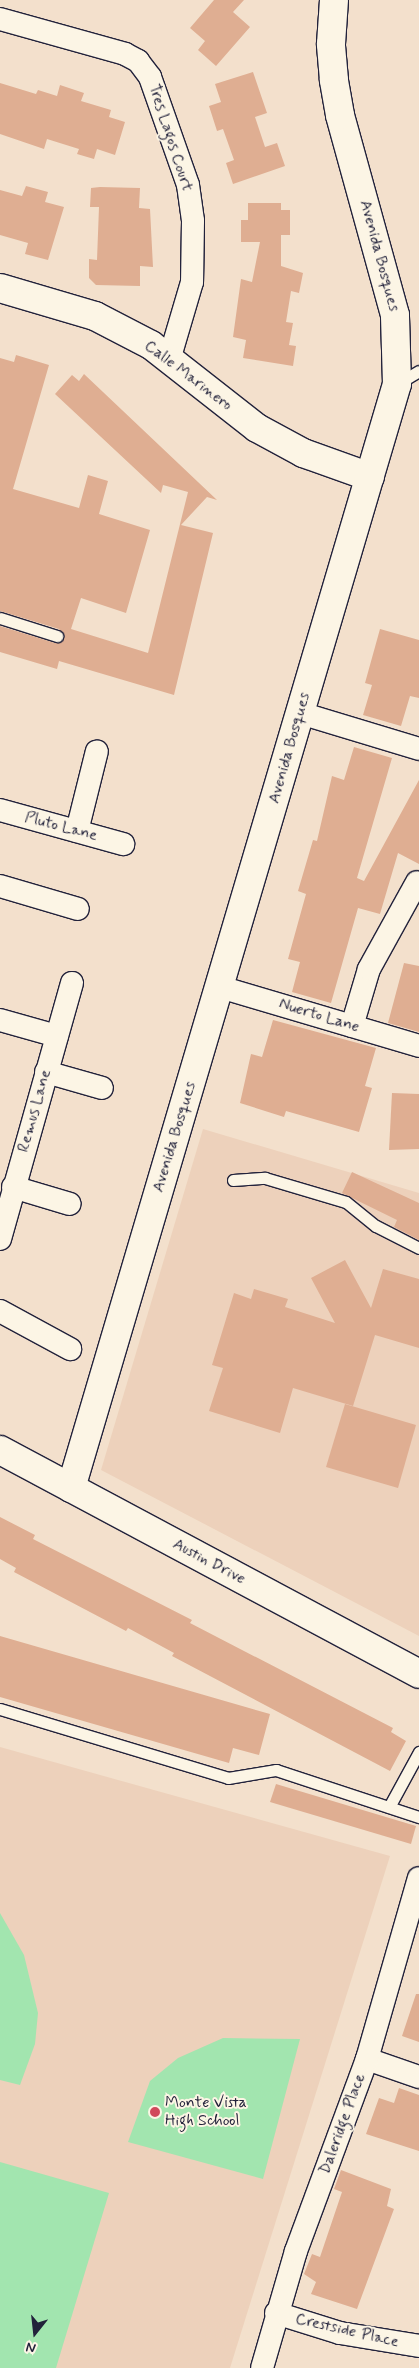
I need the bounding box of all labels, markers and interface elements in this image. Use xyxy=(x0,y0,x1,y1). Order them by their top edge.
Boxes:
street label: Tres Lagos Court xyxy=(144,82,196,194)
street label: Avenida Bosques xyxy=(355,200,403,312)
street label: Calle Marinero xyxy=(141,337,235,415)
street label: Avenida Bosques xyxy=(265,692,315,804)
street label: Pluto Lane xyxy=(23,808,99,846)
street label: Nuerto Lane xyxy=(276,995,362,1037)
street label: Remus Lane xyxy=(14,1068,56,1154)
street label: Avenida Bosques xyxy=(150,1081,200,1193)
street label: Austin Drive xyxy=(170,1535,248,1589)
street label: Daleridge Place xyxy=(316,2072,370,2176)
place label: Monte Vista High School xyxy=(165,2093,247,2131)
marker: Monte Vista High School xyxy=(149,2106,161,2118)
north arrow xyxy=(10,2308,60,2358)
street label: Crestside Place xyxy=(295,2310,399,2352)
text: N xyxy=(24,2337,38,2357)

